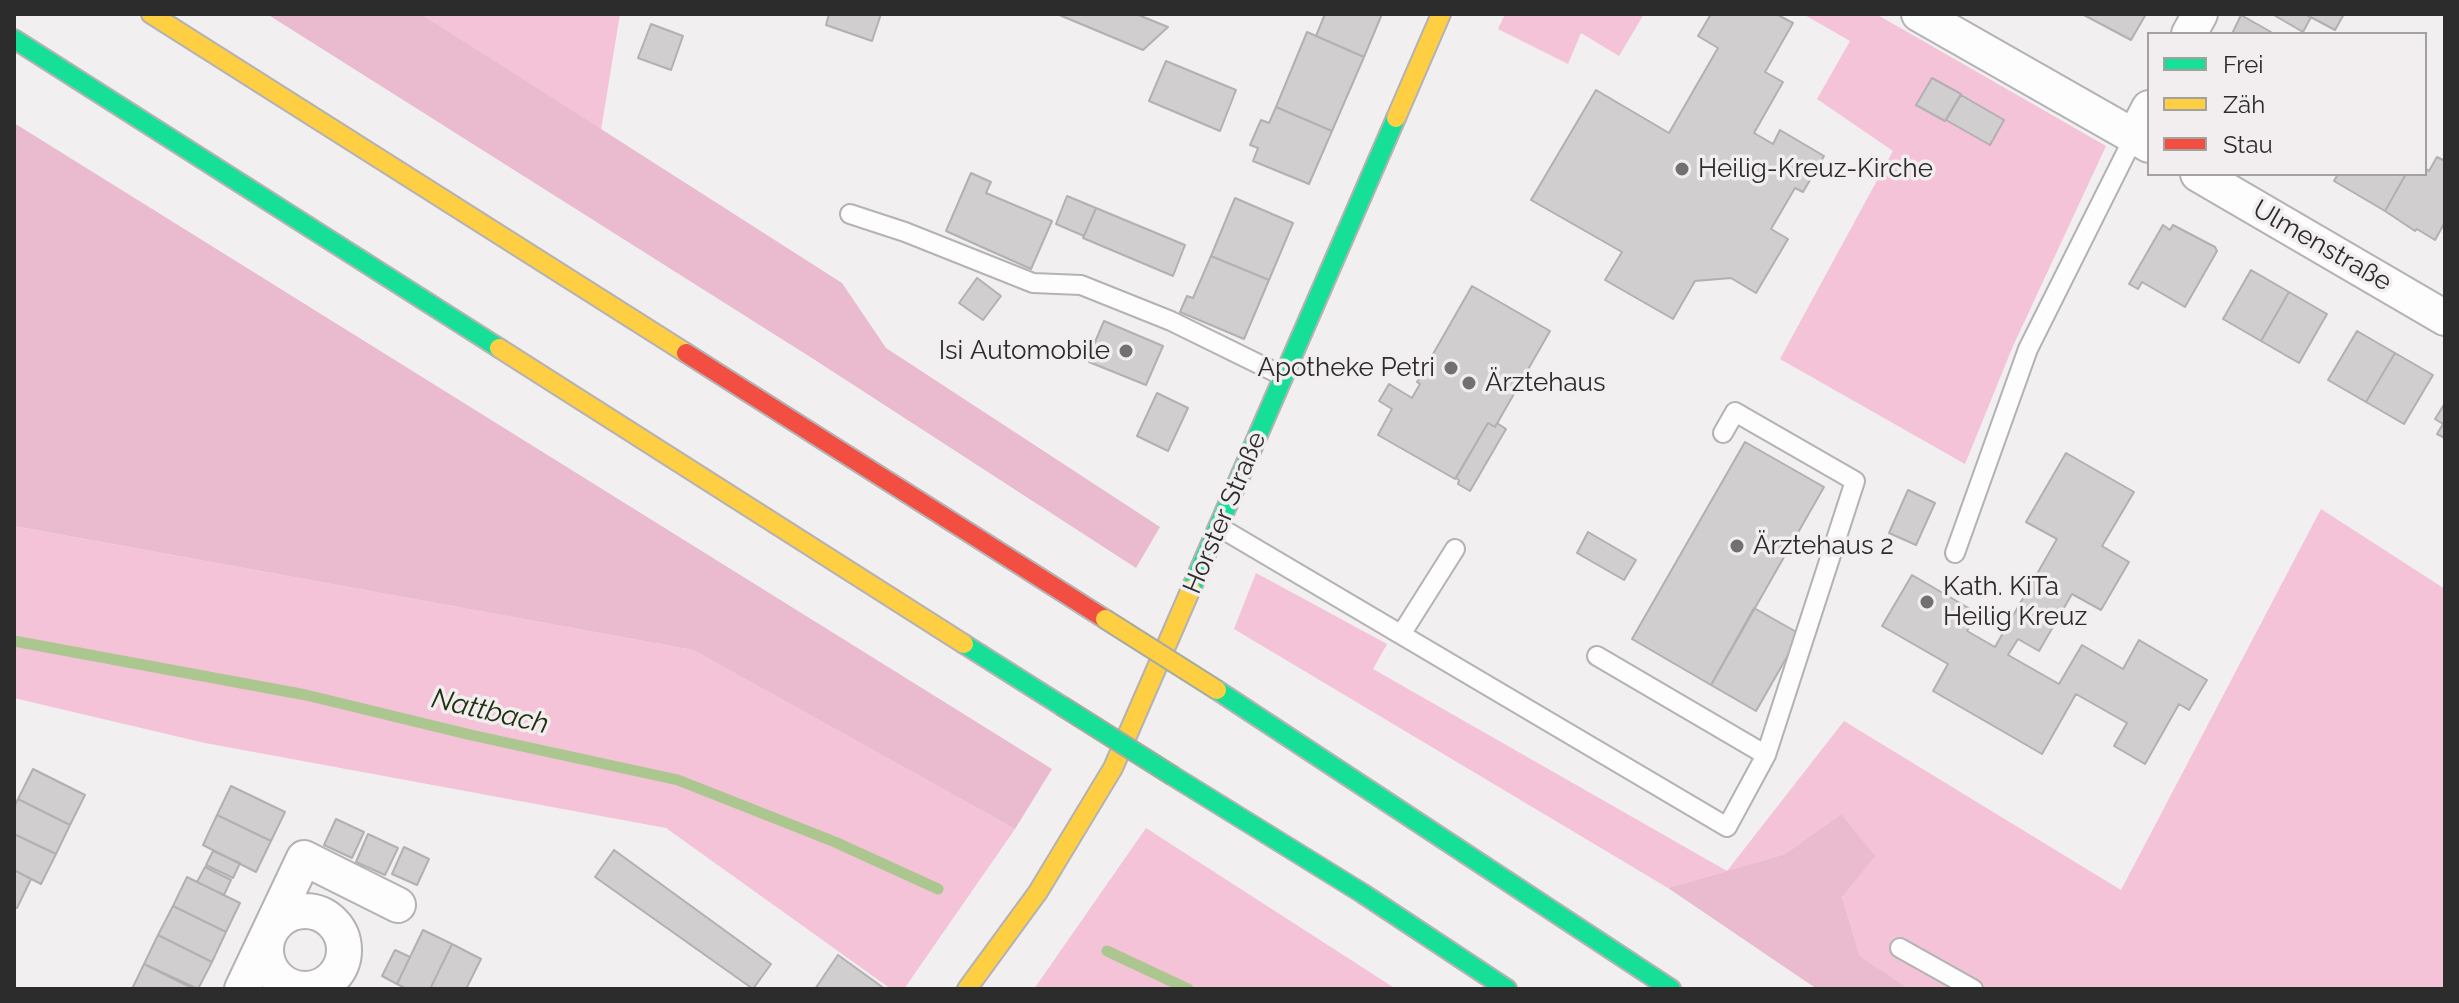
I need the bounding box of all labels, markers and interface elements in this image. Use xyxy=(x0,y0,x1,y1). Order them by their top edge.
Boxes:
legend xyxy=(2147,32,2427,176)
text: Frei xyxy=(2223,50,2264,79)
text: Zäh xyxy=(2223,90,2265,119)
text: Stau xyxy=(2223,130,2273,159)
place label: Heilig-Kreuz-Kirche xyxy=(1698,153,1933,185)
marker: Heilig-Kreuz-Kirche xyxy=(1673,160,1691,178)
street label: Ulmenstraße xyxy=(2247,194,2397,298)
place label: Isi Automobile xyxy=(939,335,1110,367)
marker: Isi Automobile xyxy=(1117,342,1135,360)
place label: Apotheke Petri xyxy=(1257,352,1435,384)
marker: Apotheke Petri xyxy=(1442,359,1460,377)
place label: Ärztehaus xyxy=(1485,367,1606,399)
marker: Ärztehaus xyxy=(1460,374,1478,392)
street label: Horster Straße xyxy=(1177,427,1273,599)
place label: Ärztehaus 2 xyxy=(1753,530,1894,562)
marker: Ärztehaus 2 xyxy=(1728,537,1746,555)
place label: Kath. KiTa Heilig Kreuz xyxy=(1943,571,2087,632)
marker: Kath. KiTa Heilig Kreuz xyxy=(1918,593,1936,611)
water label: Nattbach xyxy=(428,682,552,742)

